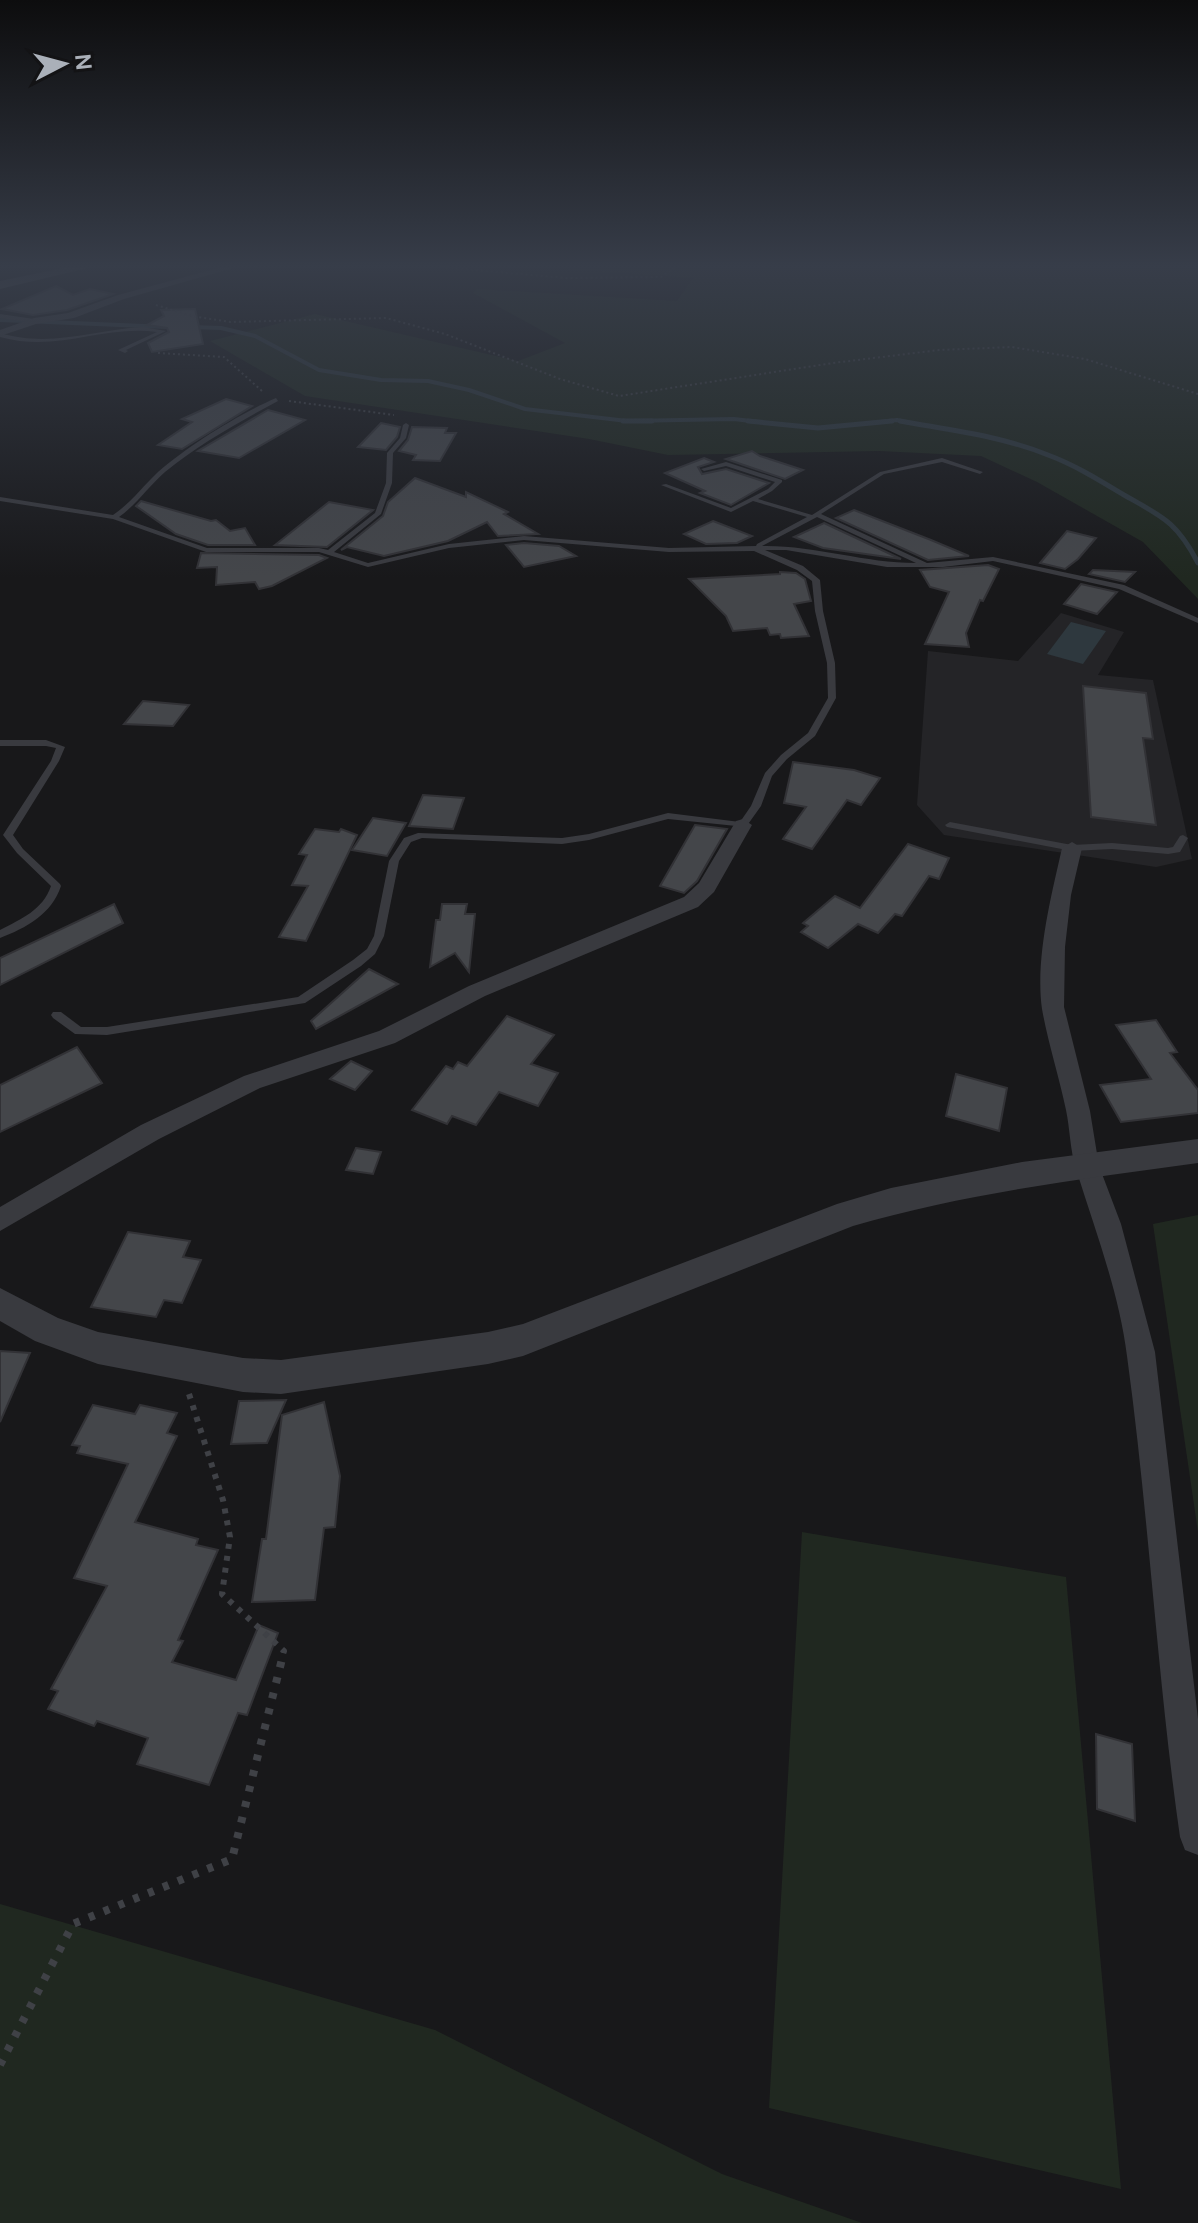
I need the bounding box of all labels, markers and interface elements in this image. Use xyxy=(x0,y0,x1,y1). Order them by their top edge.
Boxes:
north arrow xyxy=(24,24,104,104)
text: N xyxy=(68,52,99,71)

